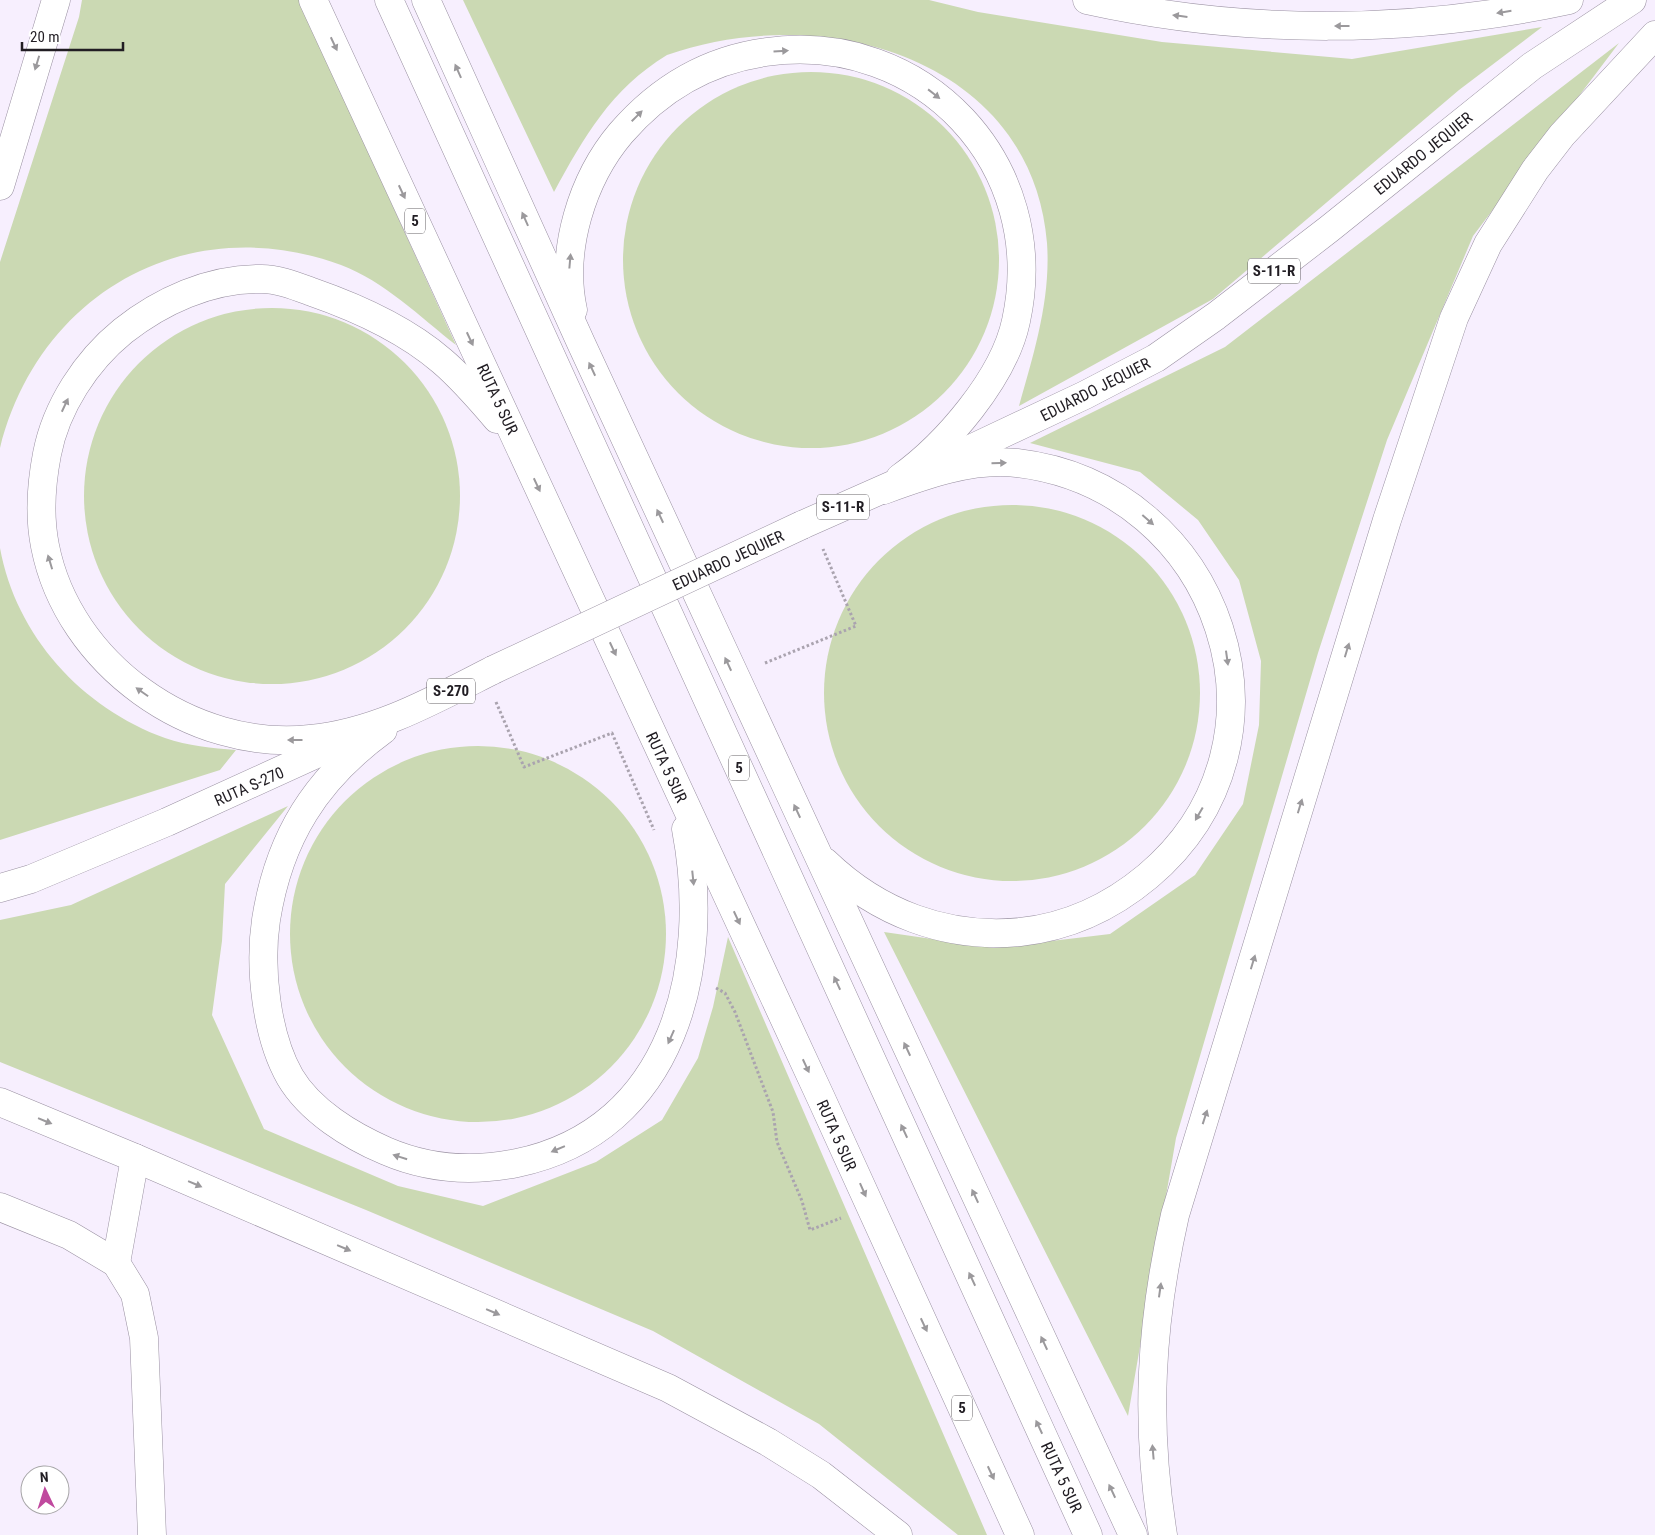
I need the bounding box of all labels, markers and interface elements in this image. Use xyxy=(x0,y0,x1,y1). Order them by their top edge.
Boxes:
one-way arrow xyxy=(1496,9,1512,17)
one-way arrow xyxy=(1172,12,1188,20)
scale bar xyxy=(22,20,124,52)
one-way arrow xyxy=(1334,22,1350,30)
text: 20 m xyxy=(30,28,60,46)
one-way arrow xyxy=(330,37,338,51)
one-way arrow xyxy=(774,46,790,54)
one-way arrow xyxy=(32,56,40,71)
one-way arrow xyxy=(453,64,461,78)
one-way arrow xyxy=(927,89,941,99)
street label: EDUARDO JEQUIER xyxy=(1370,108,1477,199)
one-way arrow xyxy=(631,110,643,122)
one-way arrow xyxy=(398,185,406,199)
road number: 5 xyxy=(405,208,425,234)
one-way arrow xyxy=(520,212,528,226)
one-way arrow xyxy=(567,252,575,268)
road number: S-11-R xyxy=(1248,258,1300,284)
one-way arrow xyxy=(466,332,474,346)
street label: EDUARDO JEQUIER xyxy=(1037,353,1154,425)
street label: RUTA 5 SUR xyxy=(473,361,522,438)
one-way arrow xyxy=(588,362,596,376)
one-way arrow xyxy=(61,398,69,412)
one-way arrow xyxy=(991,459,1007,467)
one-way arrow xyxy=(534,478,542,492)
road number: S-11-R xyxy=(817,494,869,520)
one-way arrow xyxy=(656,509,664,523)
one-way arrow xyxy=(1141,514,1154,525)
street label: EDUARDO JEQUIER xyxy=(669,526,787,595)
one-way arrow xyxy=(45,555,53,570)
one-way arrow xyxy=(609,642,617,656)
one-way arrow xyxy=(1344,643,1352,658)
one-way arrow xyxy=(1223,650,1231,666)
one-way arrow xyxy=(724,657,732,671)
road number: S-270 xyxy=(427,678,475,704)
one-way arrow xyxy=(135,687,149,697)
street label: RUTA 5 SUR xyxy=(642,729,691,806)
one-way arrow xyxy=(286,736,302,744)
road number: 5 xyxy=(729,756,749,780)
street label: RUTA S-270 xyxy=(212,763,287,810)
one-way arrow xyxy=(1297,798,1305,813)
one-way arrow xyxy=(793,804,801,818)
one-way arrow xyxy=(1194,808,1203,821)
one-way arrow xyxy=(689,870,697,886)
one-way arrow xyxy=(734,911,742,925)
one-way arrow xyxy=(1250,954,1258,969)
one-way arrow xyxy=(833,976,841,990)
one-way arrow xyxy=(666,1030,674,1044)
one-way arrow xyxy=(903,1041,911,1056)
one-way arrow xyxy=(802,1059,810,1073)
street label: RUTA 5 SUR xyxy=(813,1097,861,1174)
one-way arrow xyxy=(1202,1109,1209,1124)
one-way arrow xyxy=(38,1117,53,1125)
one-way arrow xyxy=(900,1124,908,1138)
one-way arrow xyxy=(551,1146,565,1154)
one-way arrow xyxy=(392,1152,407,1160)
one-way arrow xyxy=(188,1181,202,1189)
one-way arrow xyxy=(859,1183,867,1197)
one-way arrow xyxy=(971,1189,979,1203)
one-way arrow xyxy=(337,1245,351,1253)
one-way arrow xyxy=(967,1272,975,1286)
one-way arrow xyxy=(1156,1282,1164,1298)
one-way arrow xyxy=(486,1309,500,1317)
one-way arrow xyxy=(920,1318,928,1333)
one-way arrow xyxy=(1039,1336,1047,1350)
road number: 5 xyxy=(952,1396,972,1420)
one-way arrow xyxy=(1035,1420,1043,1434)
street label: RUTA 5 SUR xyxy=(1037,1439,1086,1516)
one-way arrow xyxy=(1148,1444,1156,1460)
north arrow xyxy=(20,1465,70,1515)
one-way arrow xyxy=(988,1466,996,1480)
text: N xyxy=(39,1469,49,1485)
one-way arrow xyxy=(1108,1484,1116,1498)

